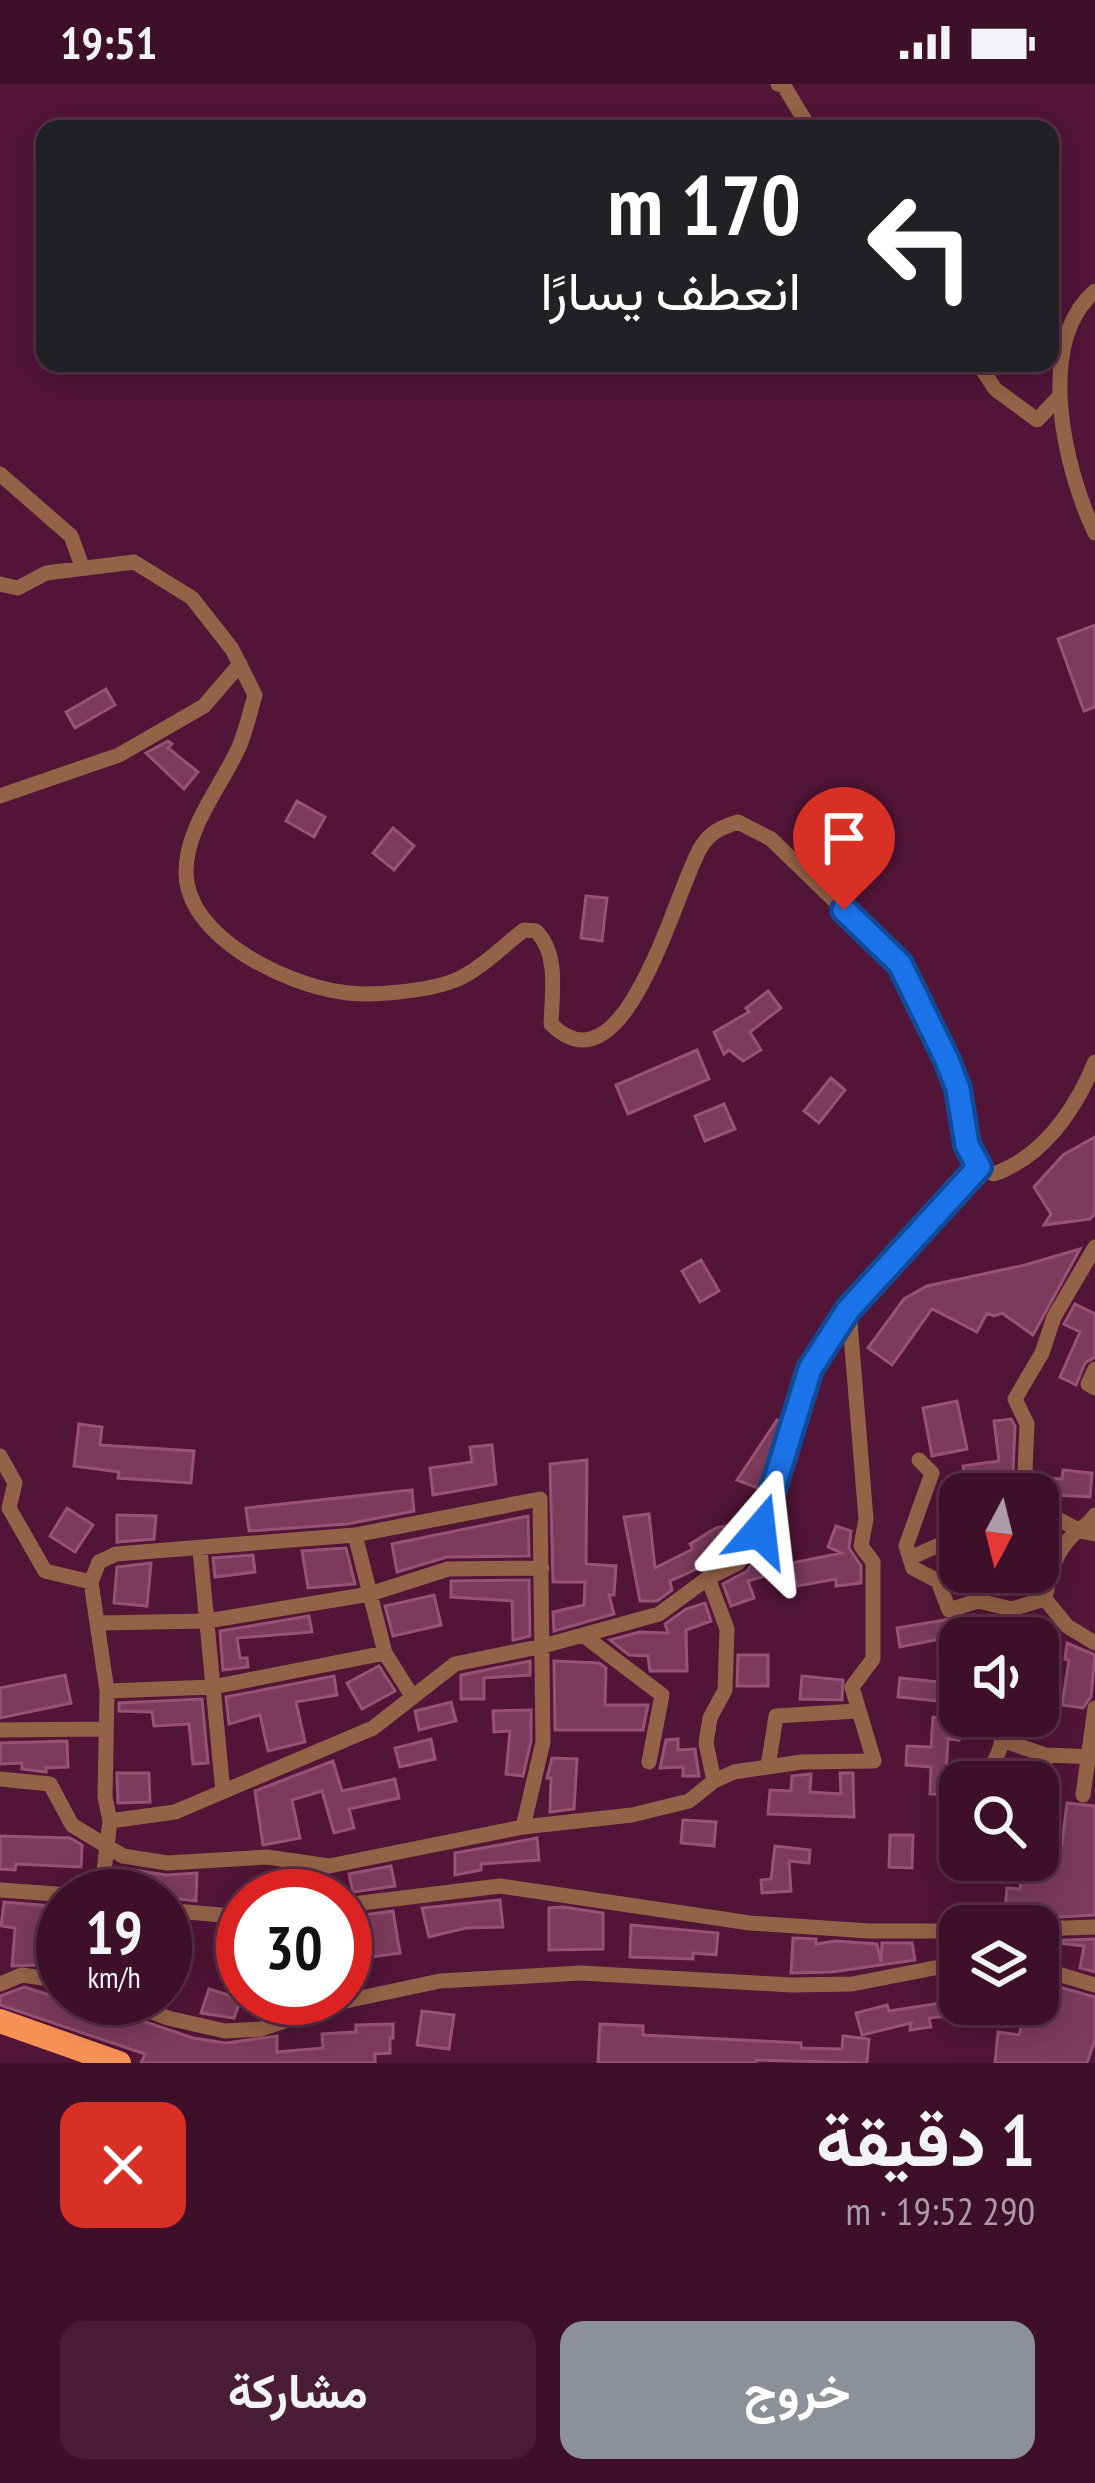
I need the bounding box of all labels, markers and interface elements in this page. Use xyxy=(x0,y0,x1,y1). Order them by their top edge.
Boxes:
text: 19:51 xyxy=(60,13,157,71)
text: 170 m xyxy=(608,149,801,258)
icon: left xyxy=(843,168,999,324)
text: انعطف يسارًا xyxy=(540,255,801,325)
pin xyxy=(793,787,895,910)
icon: arrive xyxy=(811,805,877,871)
position arrow xyxy=(697,1468,823,1594)
north arrow xyxy=(939,1473,1059,1593)
map controls xyxy=(939,1473,1059,2025)
button: sound xyxy=(939,1617,1059,1737)
button: search xyxy=(939,1761,1059,1881)
speed limit sign: 30 xyxy=(216,1869,372,2025)
text: 19 xyxy=(85,1893,143,1971)
button: layers xyxy=(939,1905,1059,2025)
text: km/h xyxy=(87,1957,141,1996)
text: 1 دقيقة xyxy=(816,2093,1035,2186)
button: close xyxy=(60,2102,186,2228)
text: 290 m · 19:52 xyxy=(846,2185,1035,2236)
button: مشاركة xyxy=(60,2321,536,2459)
button: خروج xyxy=(560,2321,1035,2459)

